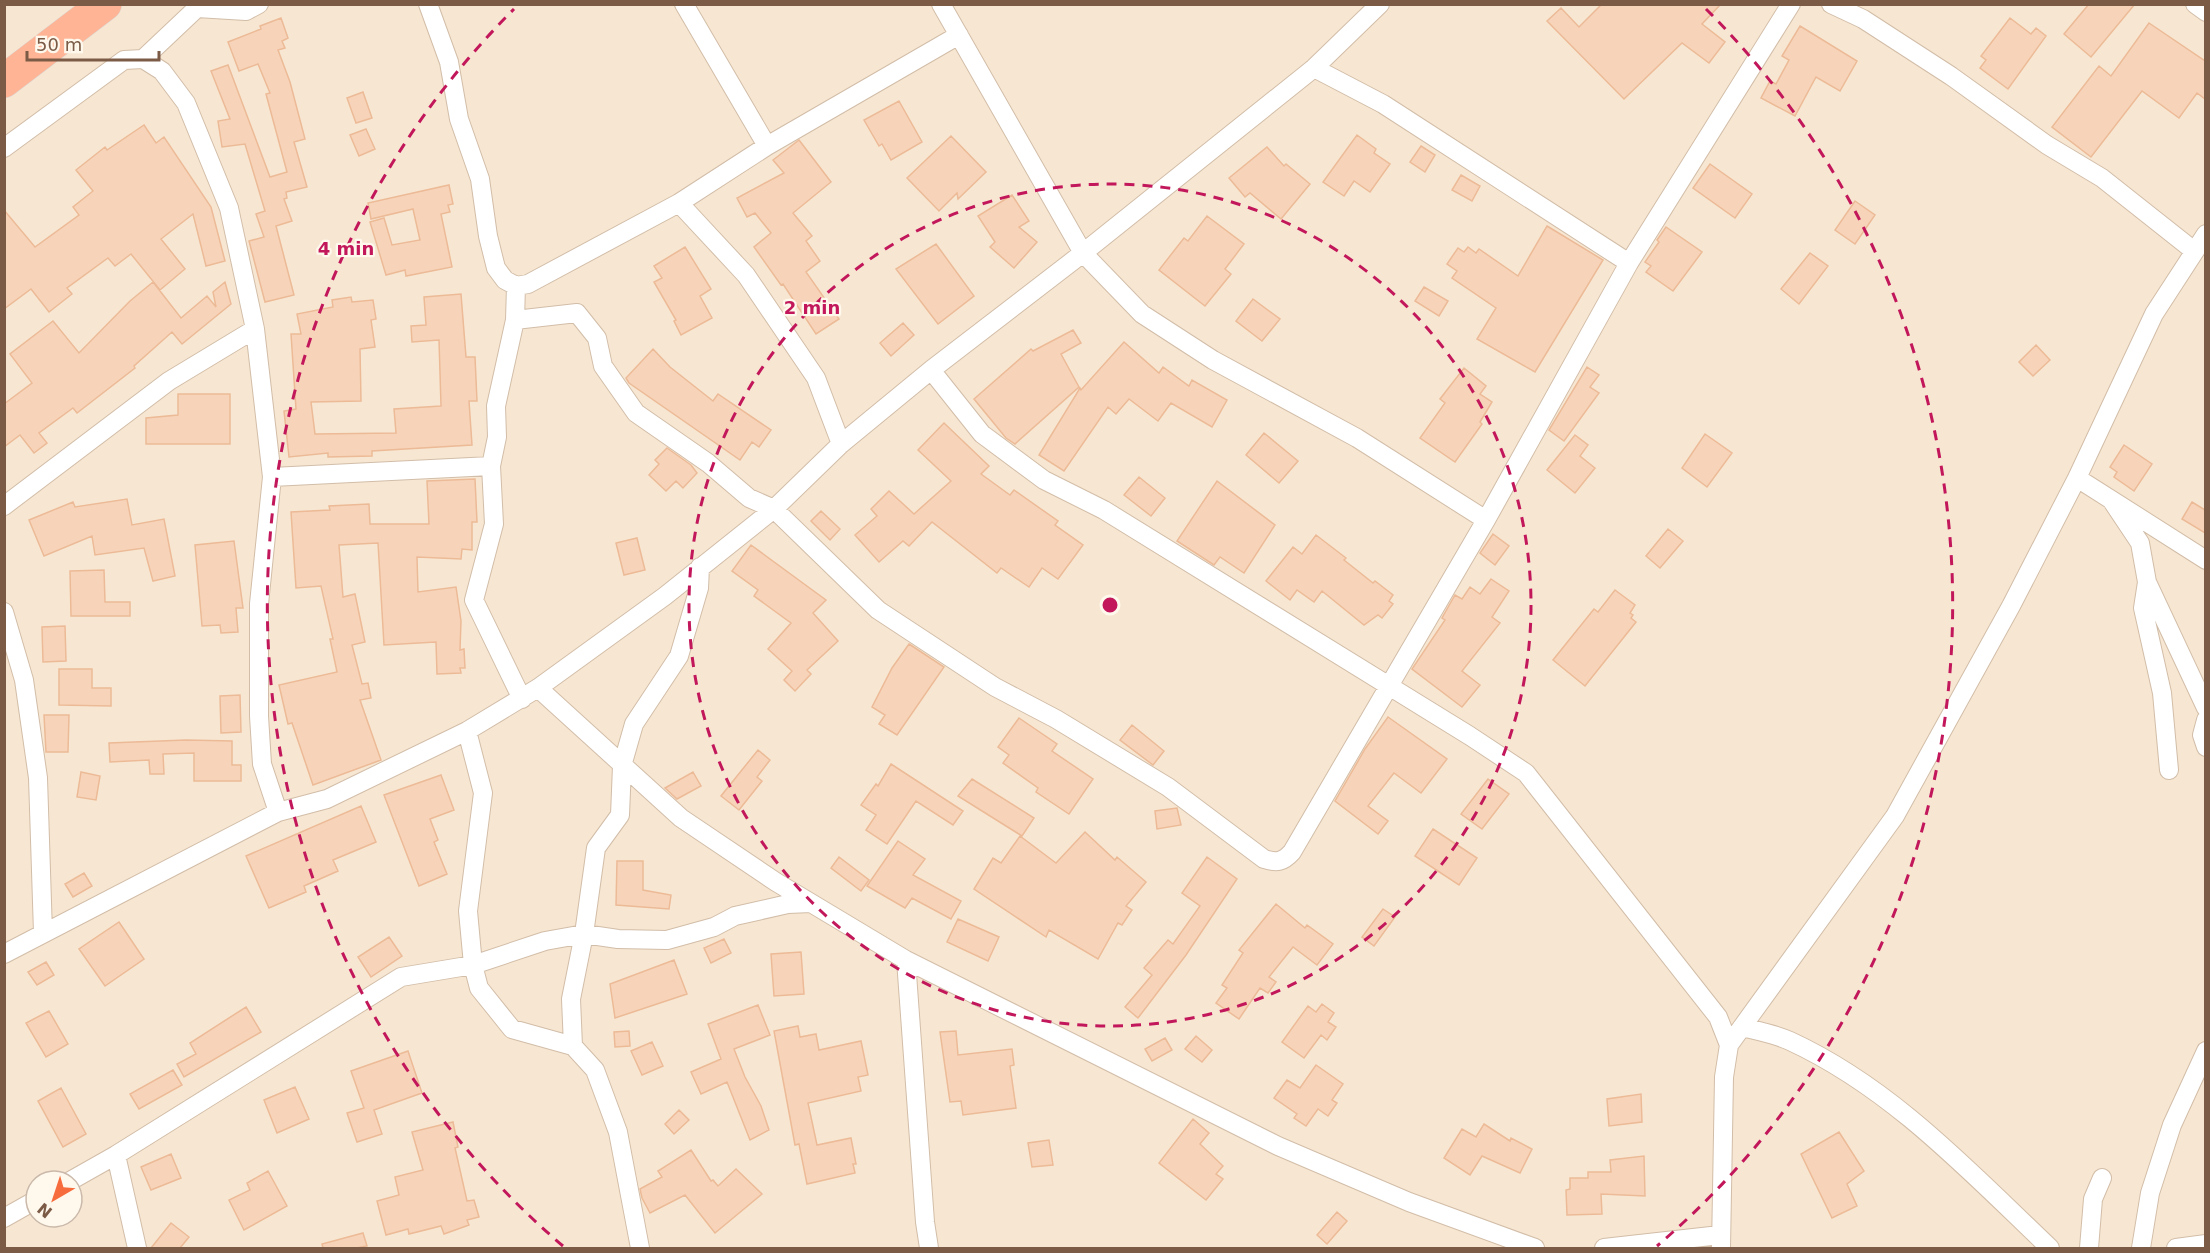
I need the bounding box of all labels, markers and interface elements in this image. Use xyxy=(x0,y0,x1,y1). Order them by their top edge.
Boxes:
scale bar xyxy=(27,24,159,62)
text: 50 m xyxy=(36,34,82,55)
text: 4 min xyxy=(318,238,374,259)
text: 2 min xyxy=(784,297,840,318)
centre of rings xyxy=(1100,595,1120,615)
north arrow xyxy=(24,1169,84,1229)
text: N xyxy=(34,1199,56,1222)

